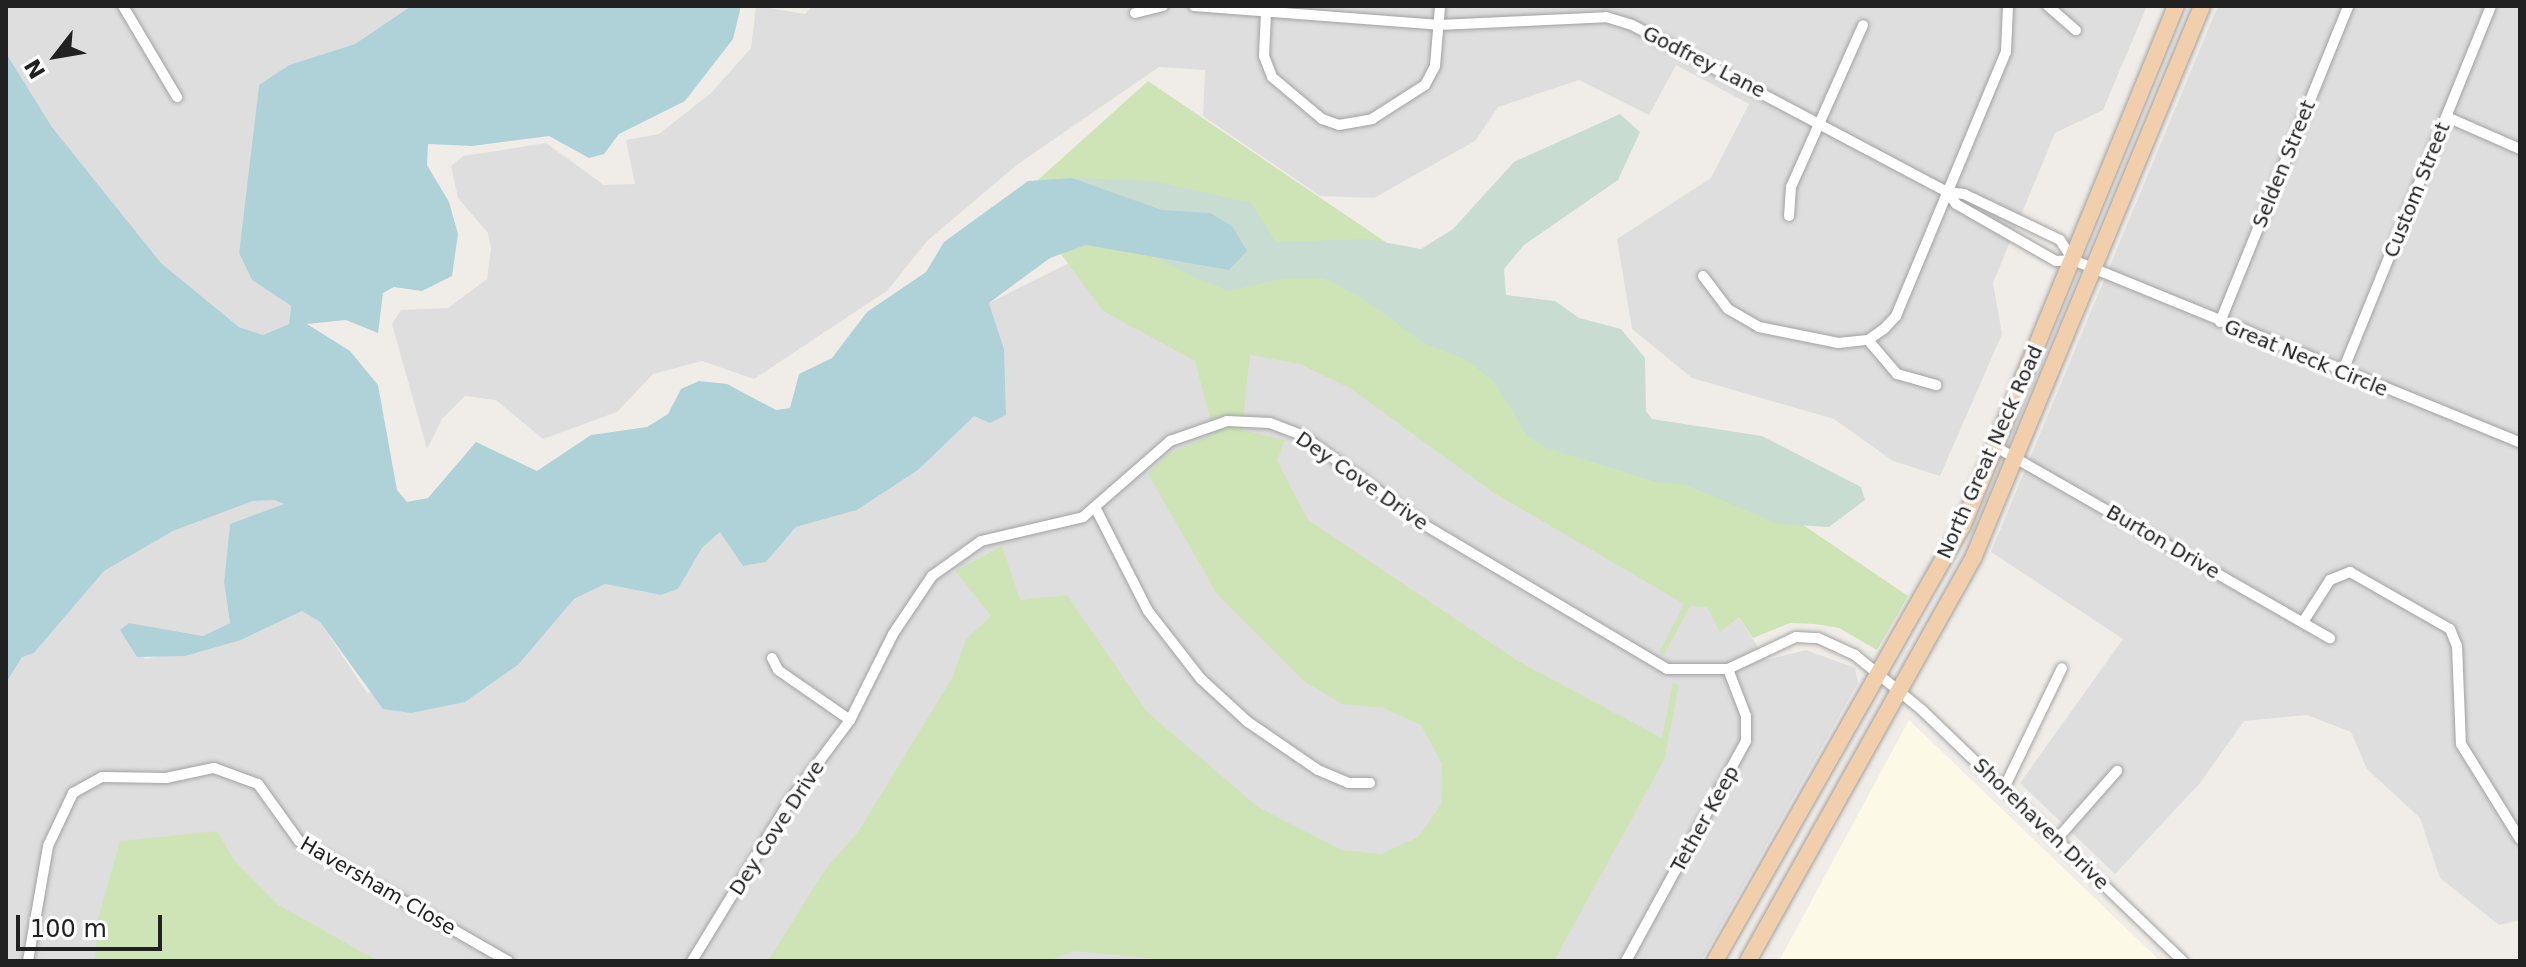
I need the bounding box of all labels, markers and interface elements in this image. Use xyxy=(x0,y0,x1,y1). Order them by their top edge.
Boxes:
north arrow xyxy=(16,16,96,96)
street label: Godfrey Lane xyxy=(1639,21,1769,103)
text: N xyxy=(20,54,50,83)
street label: Selden Street xyxy=(2248,97,2320,231)
street label: Custom Street xyxy=(2379,119,2455,261)
street label: Great Neck Circle xyxy=(2221,314,2391,402)
street label: North Great Neck Road xyxy=(1932,342,2048,562)
street label: Dey Cove Drive xyxy=(1291,426,1433,536)
street label: Burton Drive xyxy=(2102,500,2224,584)
street label: Shorehaven Drive xyxy=(1968,753,2114,895)
street label: Dey Cove Drive xyxy=(724,756,830,900)
street label: Tether Keep xyxy=(1666,762,1744,876)
street label: Haversham Close xyxy=(296,832,460,940)
scale bar xyxy=(20,899,166,949)
text: 100 m xyxy=(30,915,107,943)

